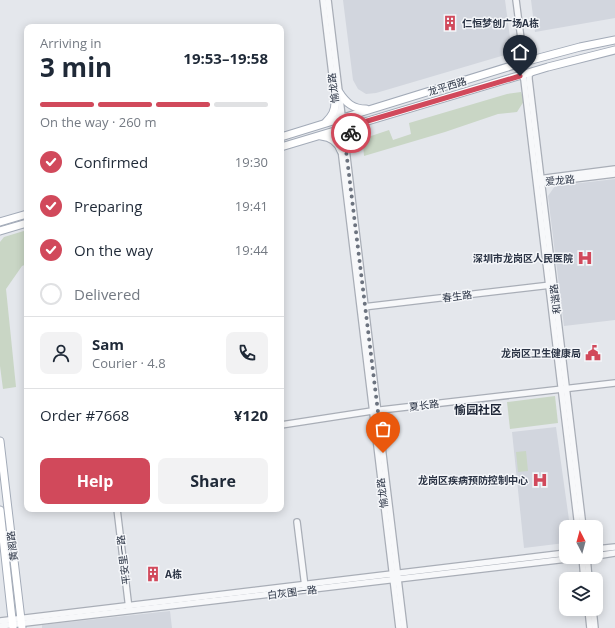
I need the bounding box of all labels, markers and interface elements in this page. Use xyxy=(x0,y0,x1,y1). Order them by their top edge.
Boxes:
building icon: 仁恒梦创广场A栋 xyxy=(441,14,459,32)
place label: 仁恒梦创广场A栋 xyxy=(462,16,539,30)
text: Arriving in xyxy=(40,34,102,52)
pin xyxy=(503,35,537,76)
icon: home xyxy=(509,41,531,63)
text: 19:53–19:58 xyxy=(183,48,268,68)
text: 3 min xyxy=(40,49,112,85)
street label: 愉龙路 xyxy=(324,72,342,104)
street label: 龙平西路 xyxy=(426,73,468,99)
text: On the way · 260 m xyxy=(40,113,156,131)
courier xyxy=(331,113,371,153)
icon: bike xyxy=(340,122,362,144)
icon: check xyxy=(40,151,62,173)
text: Confirmed xyxy=(74,152,148,172)
text: 19:30 xyxy=(235,153,268,171)
street label: 爱龙路 xyxy=(544,172,576,188)
icon: check xyxy=(40,195,62,217)
text: Preparing xyxy=(74,196,142,216)
text: 19:41 xyxy=(235,197,268,215)
icon: check xyxy=(40,239,62,261)
text: On the way xyxy=(74,240,153,260)
text: 19:44 xyxy=(235,241,268,259)
hospital icon: 深圳市龙岗区人民医院 xyxy=(576,249,594,267)
place label: 深圳市龙岗区人民医院 xyxy=(473,251,573,265)
street label: 和谐路 xyxy=(546,283,564,315)
text: Delivered xyxy=(74,284,141,304)
street label: 春生路 xyxy=(441,287,473,305)
button: person xyxy=(40,332,82,374)
button: phone xyxy=(226,332,268,374)
text: Sam xyxy=(92,334,124,354)
public building icon: 龙岗区卫生健康局 xyxy=(584,344,602,362)
place label: 龙岗区卫生健康局 xyxy=(501,346,581,360)
text: Courier · 4.8 xyxy=(92,354,166,372)
street label: 夏长路 xyxy=(408,396,440,414)
district label: 愉园社区 xyxy=(454,401,502,418)
text: Order #7668 xyxy=(40,405,129,425)
text: ¥120 xyxy=(234,405,268,425)
pin xyxy=(366,412,400,453)
icon: bag xyxy=(372,418,394,440)
button: Help xyxy=(40,458,150,504)
button: Share xyxy=(158,458,268,504)
hospital icon: 龙岗区疾病预防控制中心 xyxy=(531,471,549,489)
place label: 龙岗区疾病预防控制中心 xyxy=(418,473,528,487)
street label: 愉龙路 xyxy=(373,477,391,509)
north arrow xyxy=(559,520,603,564)
map controls xyxy=(559,520,603,616)
street label: 黄阁路 xyxy=(3,530,21,562)
street label: 平安里一路 xyxy=(113,534,133,586)
building icon: A栋 xyxy=(144,565,162,583)
place label: A栋 xyxy=(165,567,182,581)
button: layers xyxy=(559,572,603,616)
street label: 白灰围一路 xyxy=(266,582,318,602)

